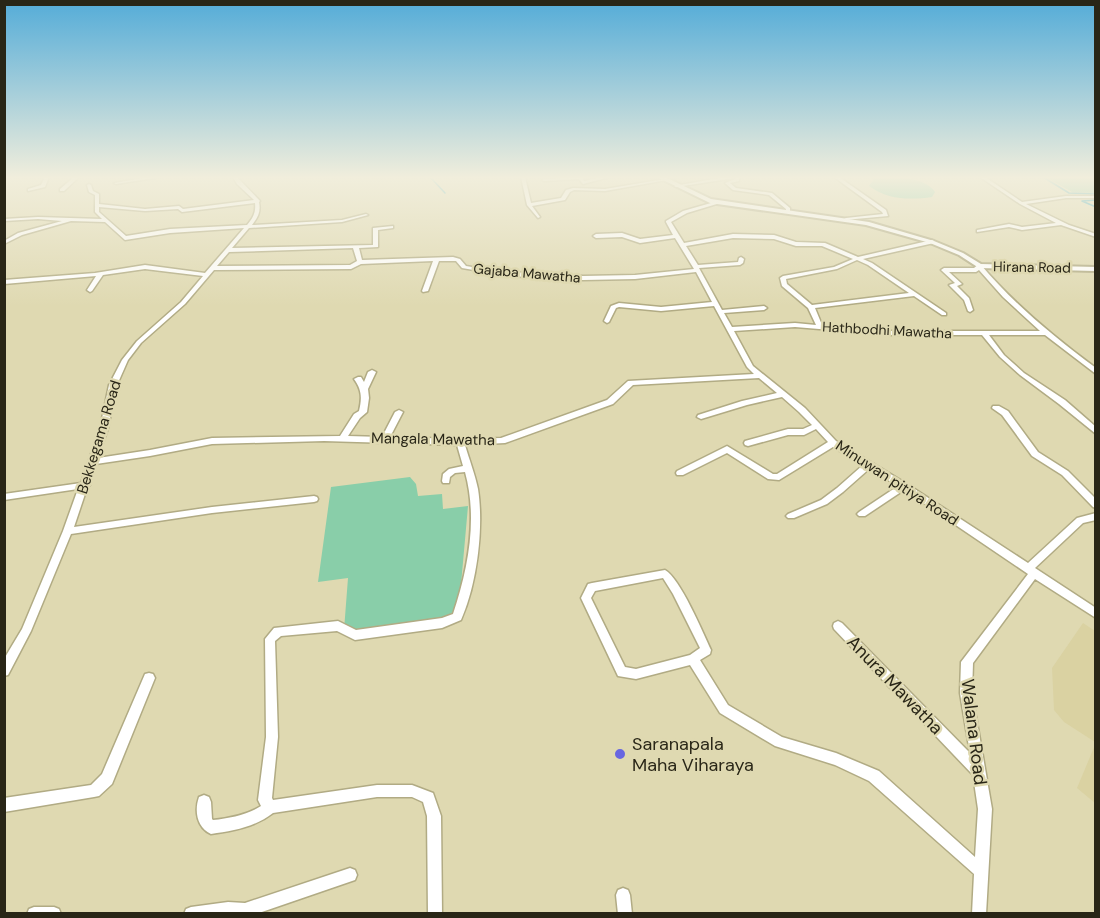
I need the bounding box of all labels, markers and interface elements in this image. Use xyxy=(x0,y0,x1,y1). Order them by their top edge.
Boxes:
street label: Hirana Road xyxy=(993,257,1071,277)
street label: Gajaba Mawatha xyxy=(473,259,581,287)
street label: Hathbodhi Mawatha xyxy=(822,318,952,342)
street label: Bekkegama Road xyxy=(72,378,126,496)
street label: Mangala Mawatha xyxy=(371,428,495,450)
street label: Minuwan pitiya Road xyxy=(832,436,962,530)
street label: Anura Mawatha xyxy=(842,630,948,740)
street label: Walana Road xyxy=(956,677,992,787)
place label: Saranapala Maha Viharaya xyxy=(632,732,754,777)
marker: Saranapala Maha Viharaya xyxy=(613,747,627,761)

